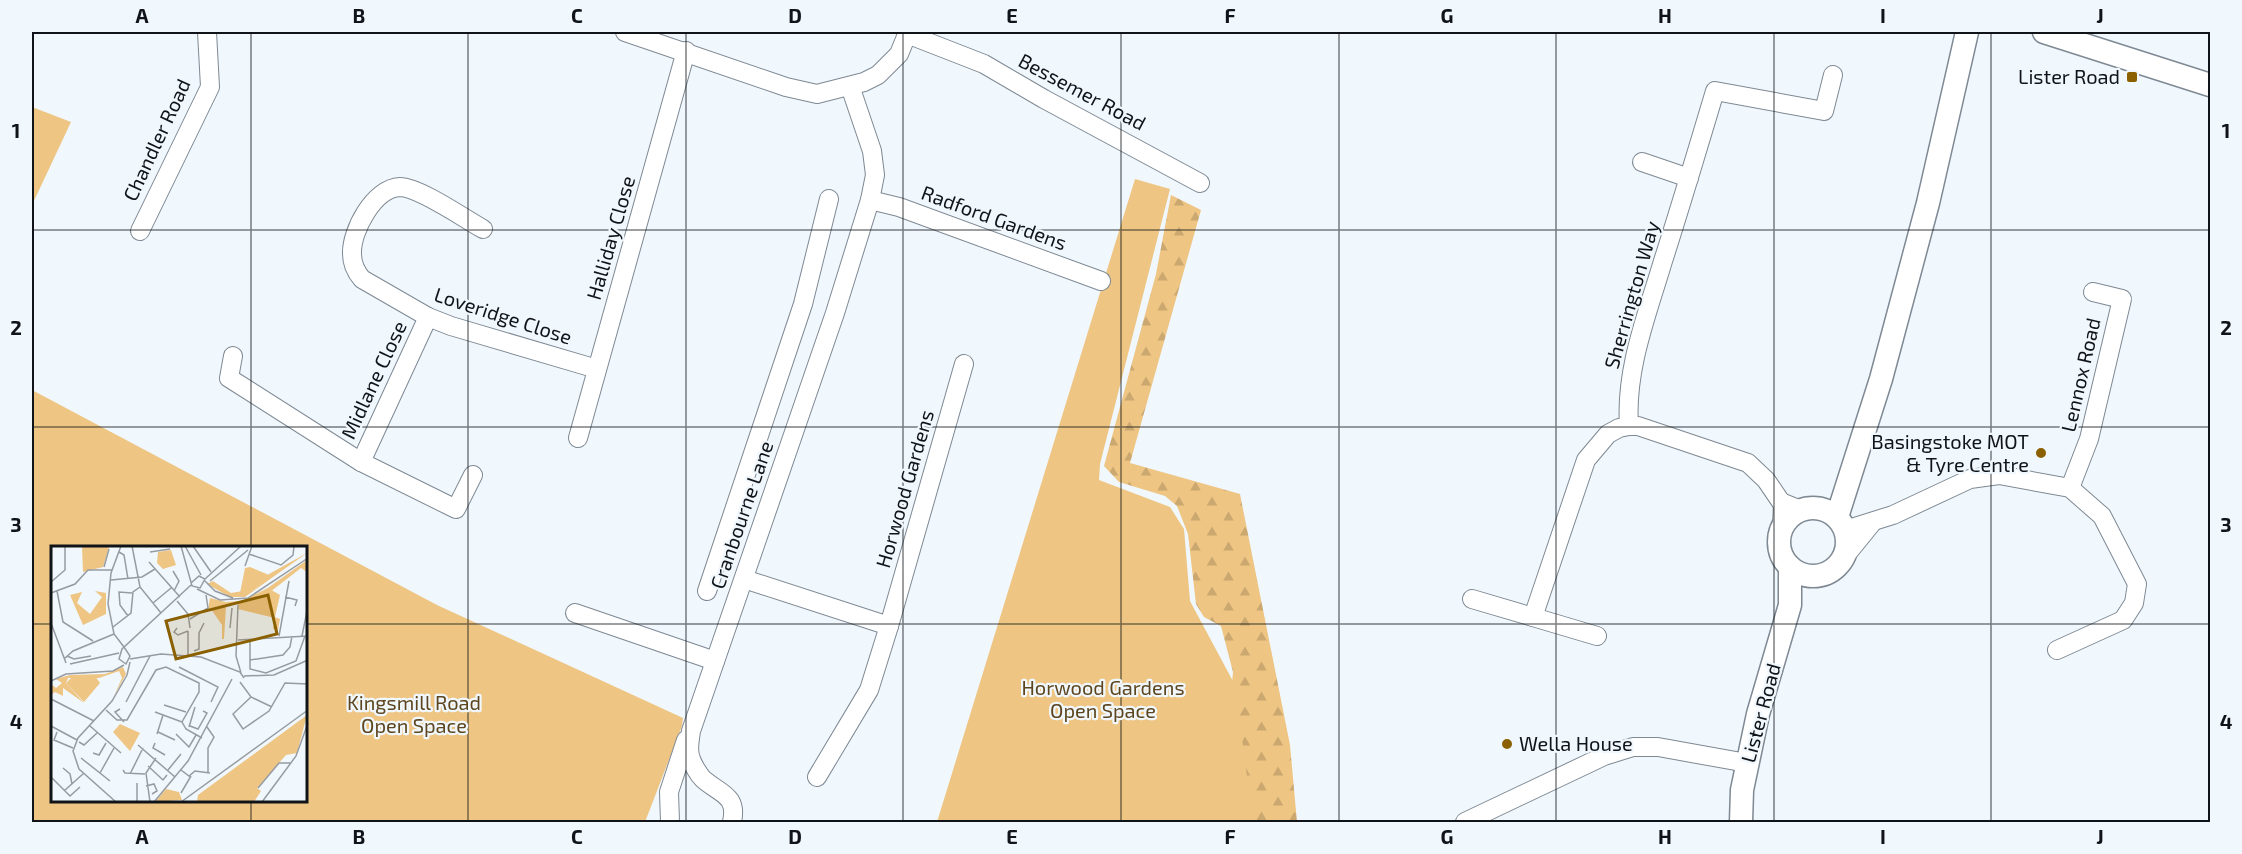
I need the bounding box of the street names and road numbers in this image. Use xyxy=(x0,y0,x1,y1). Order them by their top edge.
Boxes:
street label: Bessemer Road xyxy=(1015,48,1150,135)
street label: Chandler Road xyxy=(117,75,195,204)
street label: Halliday Close xyxy=(581,173,639,302)
street label: Radford Gardens xyxy=(918,180,1070,254)
street label: Sherrington Way xyxy=(1598,218,1664,371)
street label: Loveridge Close xyxy=(432,282,575,349)
street label: Lennox Road xyxy=(2055,315,2105,434)
street label: Midlane Close xyxy=(335,317,411,442)
street label: Horwood Gardens xyxy=(870,407,938,570)
street label: Cranbourne Lane xyxy=(705,438,778,592)
street label: Lister Road xyxy=(1735,660,1785,765)

